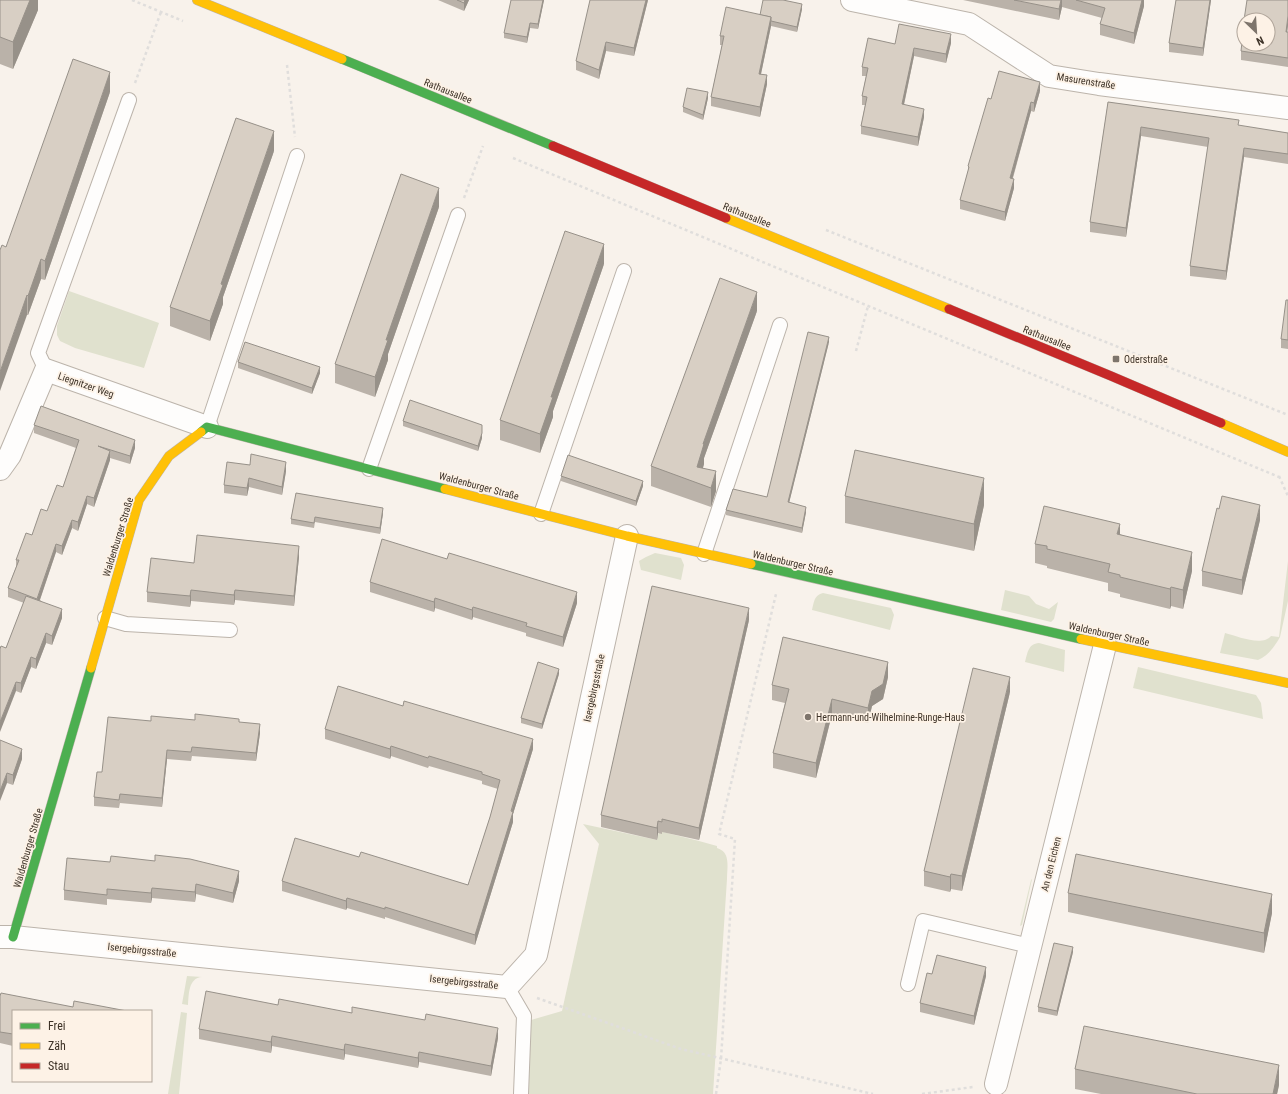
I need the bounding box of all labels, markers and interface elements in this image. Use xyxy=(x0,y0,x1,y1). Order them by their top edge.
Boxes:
north arrow xyxy=(1236,12,1276,52)
text: N xyxy=(1254,33,1266,48)
street label: Masurenstraße xyxy=(1056,71,1116,91)
street label: Rathausallee xyxy=(422,76,474,106)
street label: Rathausallee xyxy=(721,200,773,230)
street label: Rathausallee xyxy=(1021,323,1073,353)
marker: Oderstraße xyxy=(1111,354,1121,364)
place label: Oderstraße xyxy=(1124,354,1168,365)
street label: Liegnitzer Weg xyxy=(57,370,115,400)
street label: Waldenburger Straße xyxy=(438,470,521,502)
street label: Waldenburger Straße xyxy=(101,496,135,578)
street label: Waldenburger Straße xyxy=(752,548,835,578)
street label: Waldenburger Straße xyxy=(1068,620,1151,648)
street label: Isergebirgsstraße xyxy=(581,653,607,723)
marker: Hermann-und-Wilhelmine-Runge-Haus xyxy=(803,712,813,722)
place label: Hermann-und-Wilhelmine-Runge-Haus xyxy=(816,712,965,723)
street label: Waldenburger Straße xyxy=(11,807,45,889)
street label: An den Eichen xyxy=(1039,835,1063,892)
street label: Isergebirgsstraße xyxy=(107,941,177,959)
street label: Isergebirgsstraße xyxy=(429,973,499,991)
legend xyxy=(12,1010,152,1082)
text: Frei xyxy=(48,1019,66,1033)
text: Zäh xyxy=(48,1039,66,1053)
text: Stau xyxy=(48,1059,70,1073)

